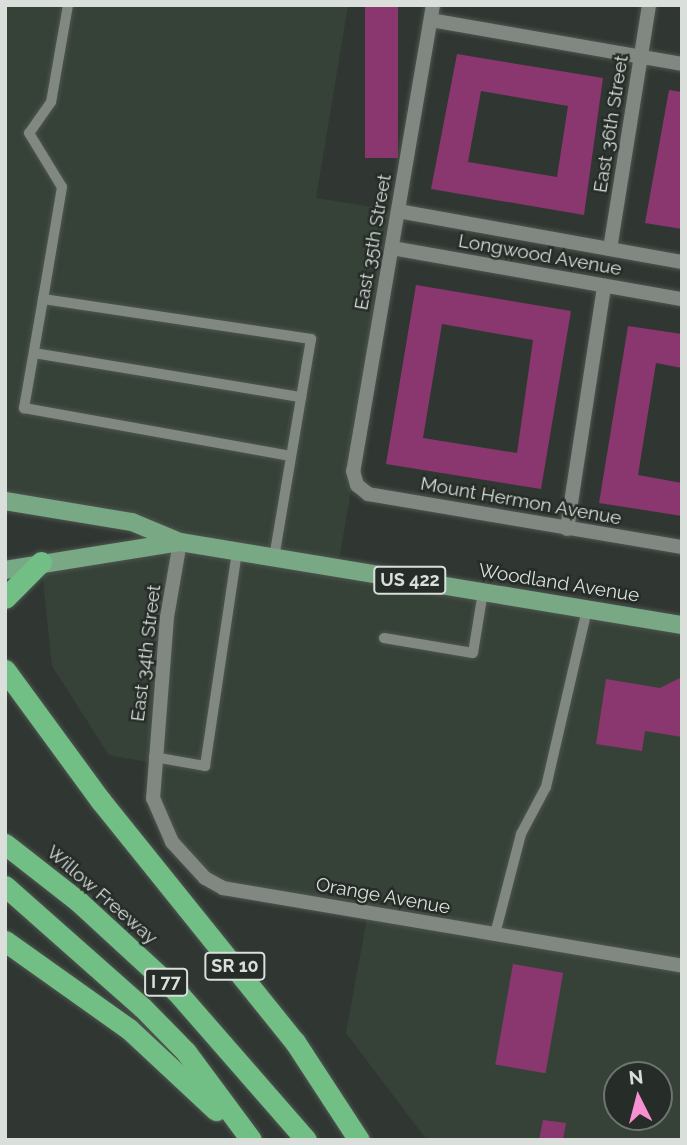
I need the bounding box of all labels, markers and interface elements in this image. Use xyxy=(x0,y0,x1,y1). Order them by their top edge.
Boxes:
street label: East 36th Street xyxy=(589,54,633,194)
street label: East 35th Street xyxy=(350,172,396,312)
street label: Longwood Avenue xyxy=(456,229,624,281)
street label: Mount Hermon Avenue xyxy=(418,472,624,530)
street label: Woodland Avenue xyxy=(477,559,641,607)
road number: US 422 xyxy=(373,566,447,594)
street label: East 34th Street xyxy=(126,583,166,723)
street label: Willow Freeway xyxy=(42,840,162,950)
street label: Orange Avenue xyxy=(314,873,452,919)
road number: SR 10 xyxy=(204,951,266,981)
road number: I 77 xyxy=(143,967,189,996)
north arrow xyxy=(603,1061,673,1131)
text: N xyxy=(628,1065,644,1089)

